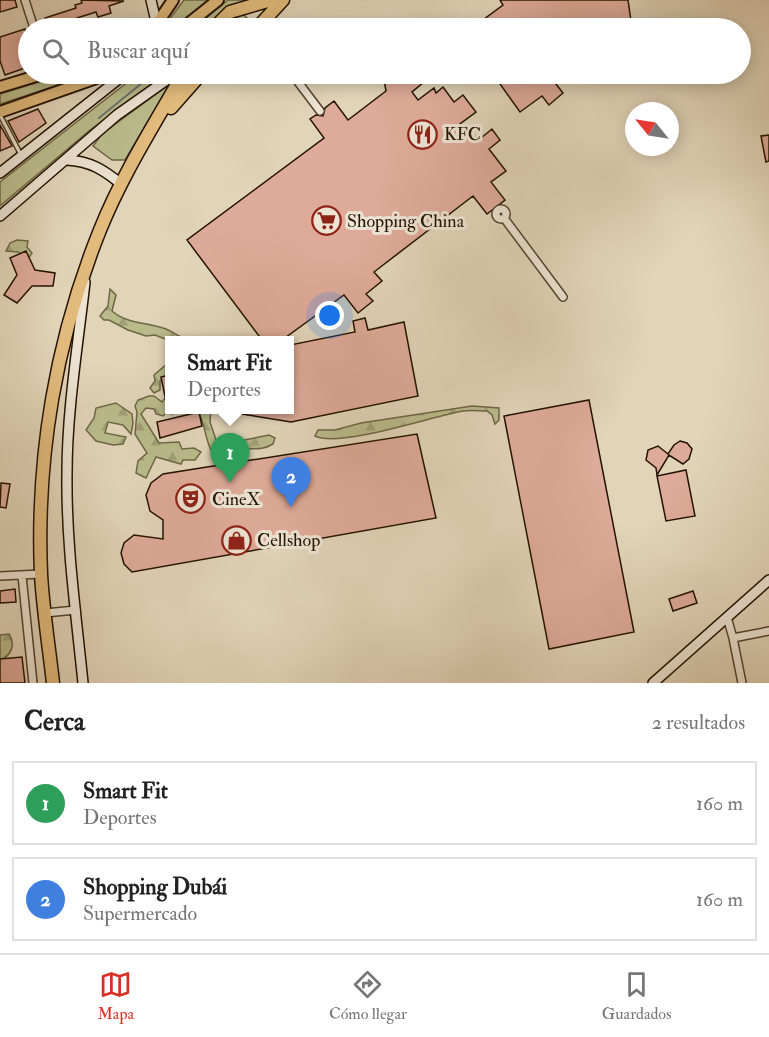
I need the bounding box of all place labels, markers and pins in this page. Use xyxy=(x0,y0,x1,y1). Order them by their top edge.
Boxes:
restaurant icon: KFC xyxy=(407,118,439,150)
place label: KFC xyxy=(444,123,481,146)
supermarket icon: Shopping China xyxy=(310,205,342,237)
place label: Shopping China xyxy=(347,210,465,233)
pin: 1 xyxy=(210,434,250,483)
pin: 2 xyxy=(272,458,310,507)
theatre icon: CineX xyxy=(175,483,207,515)
place label: CineX xyxy=(212,488,260,511)
shop icon: Cellshop xyxy=(220,524,252,556)
place label: Cellshop xyxy=(257,529,320,552)

